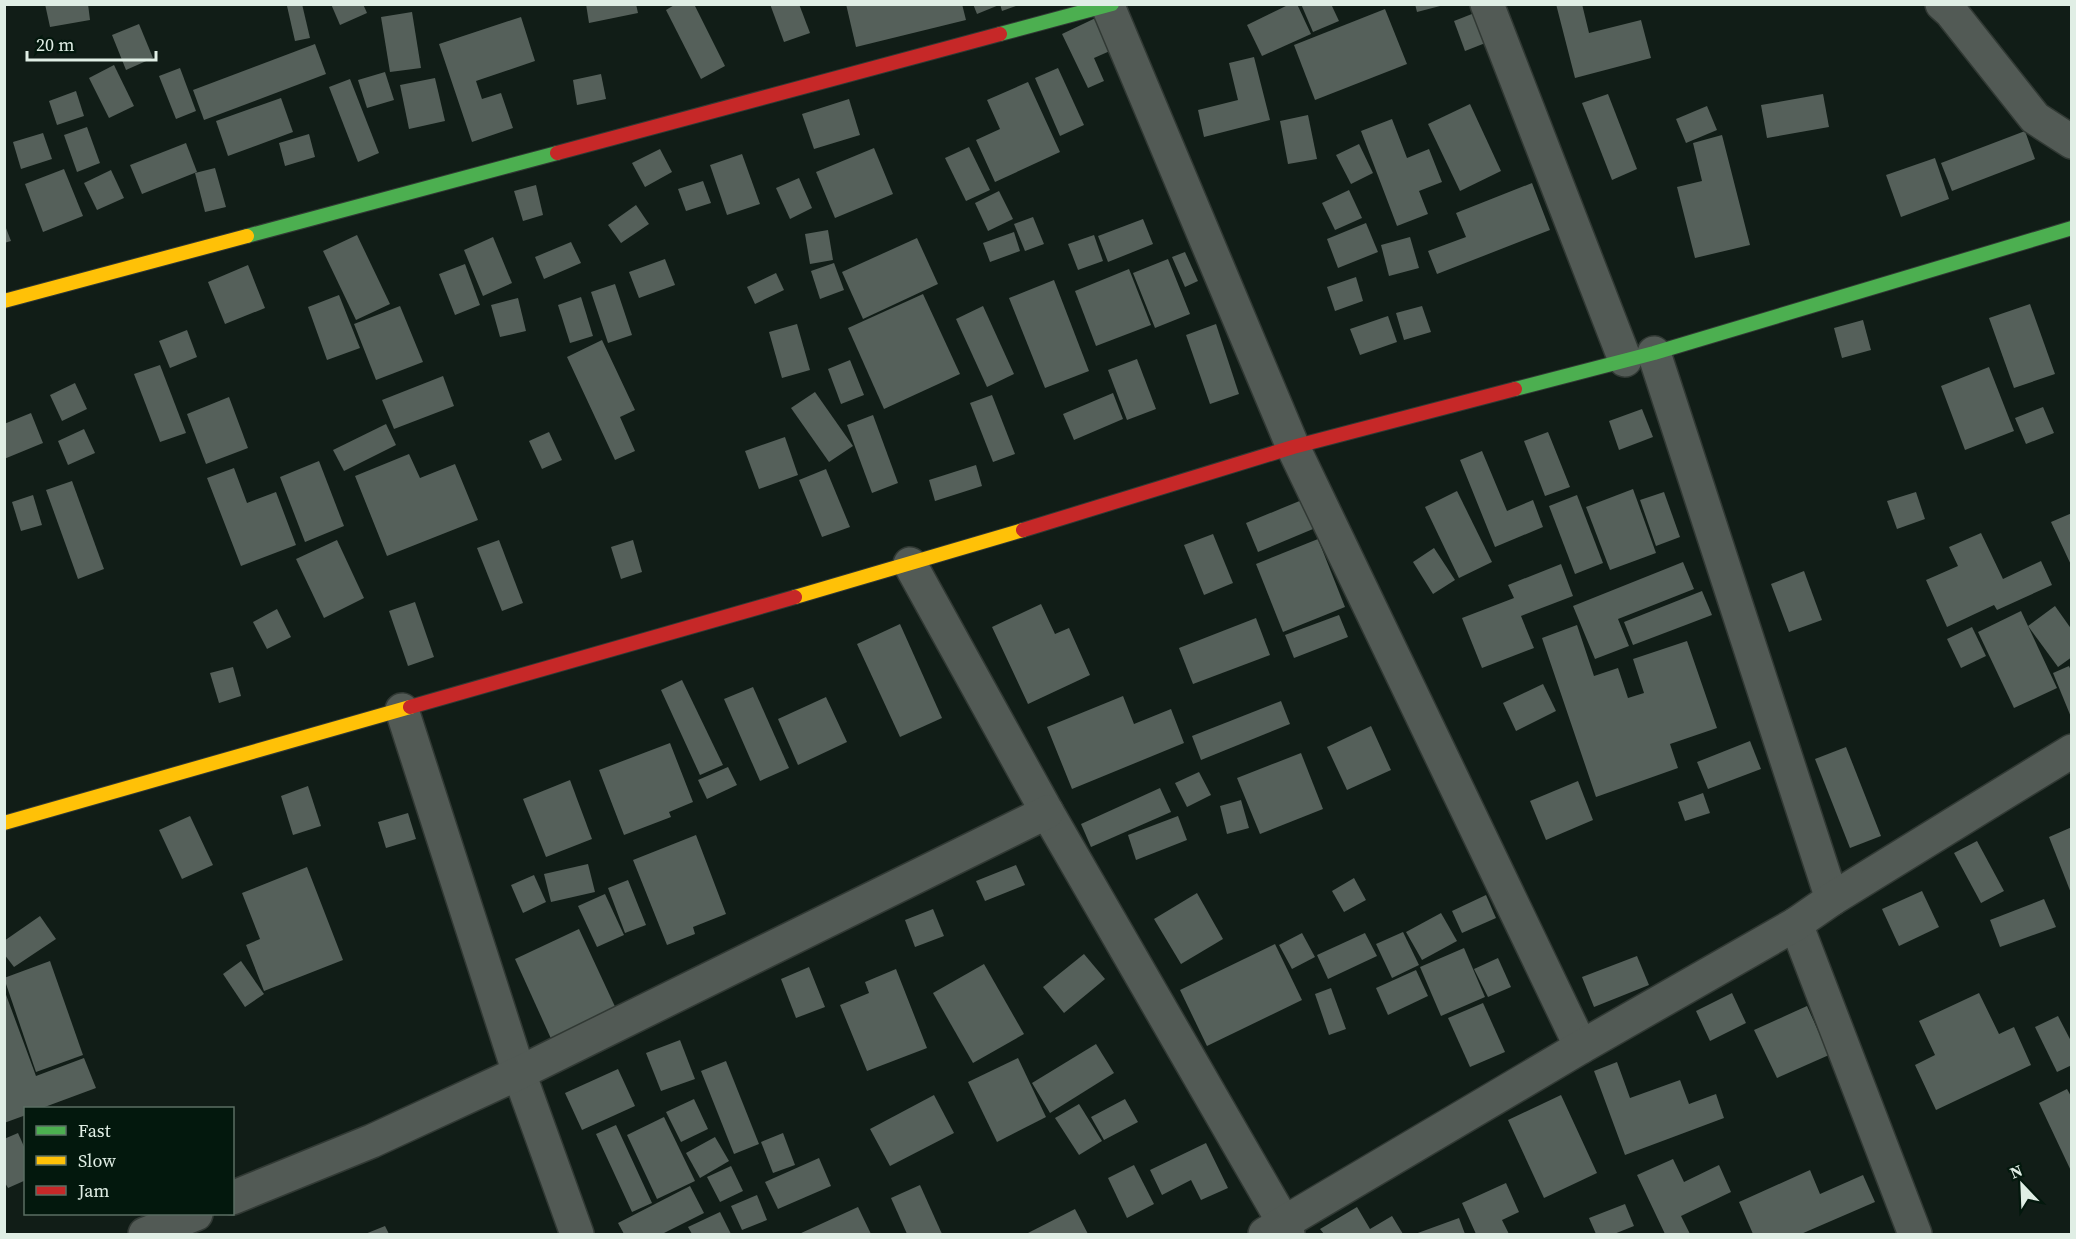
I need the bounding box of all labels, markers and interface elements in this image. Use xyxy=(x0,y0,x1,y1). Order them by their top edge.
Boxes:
scale bar xyxy=(27,24,156,62)
text: 20 m xyxy=(36,32,74,57)
legend xyxy=(24,1107,234,1215)
text: Fast xyxy=(78,1118,111,1143)
text: Slow xyxy=(78,1148,116,1173)
north arrow xyxy=(1992,1155,2052,1215)
text: N xyxy=(2006,1159,2026,1184)
text: Jam xyxy=(77,1178,110,1203)

